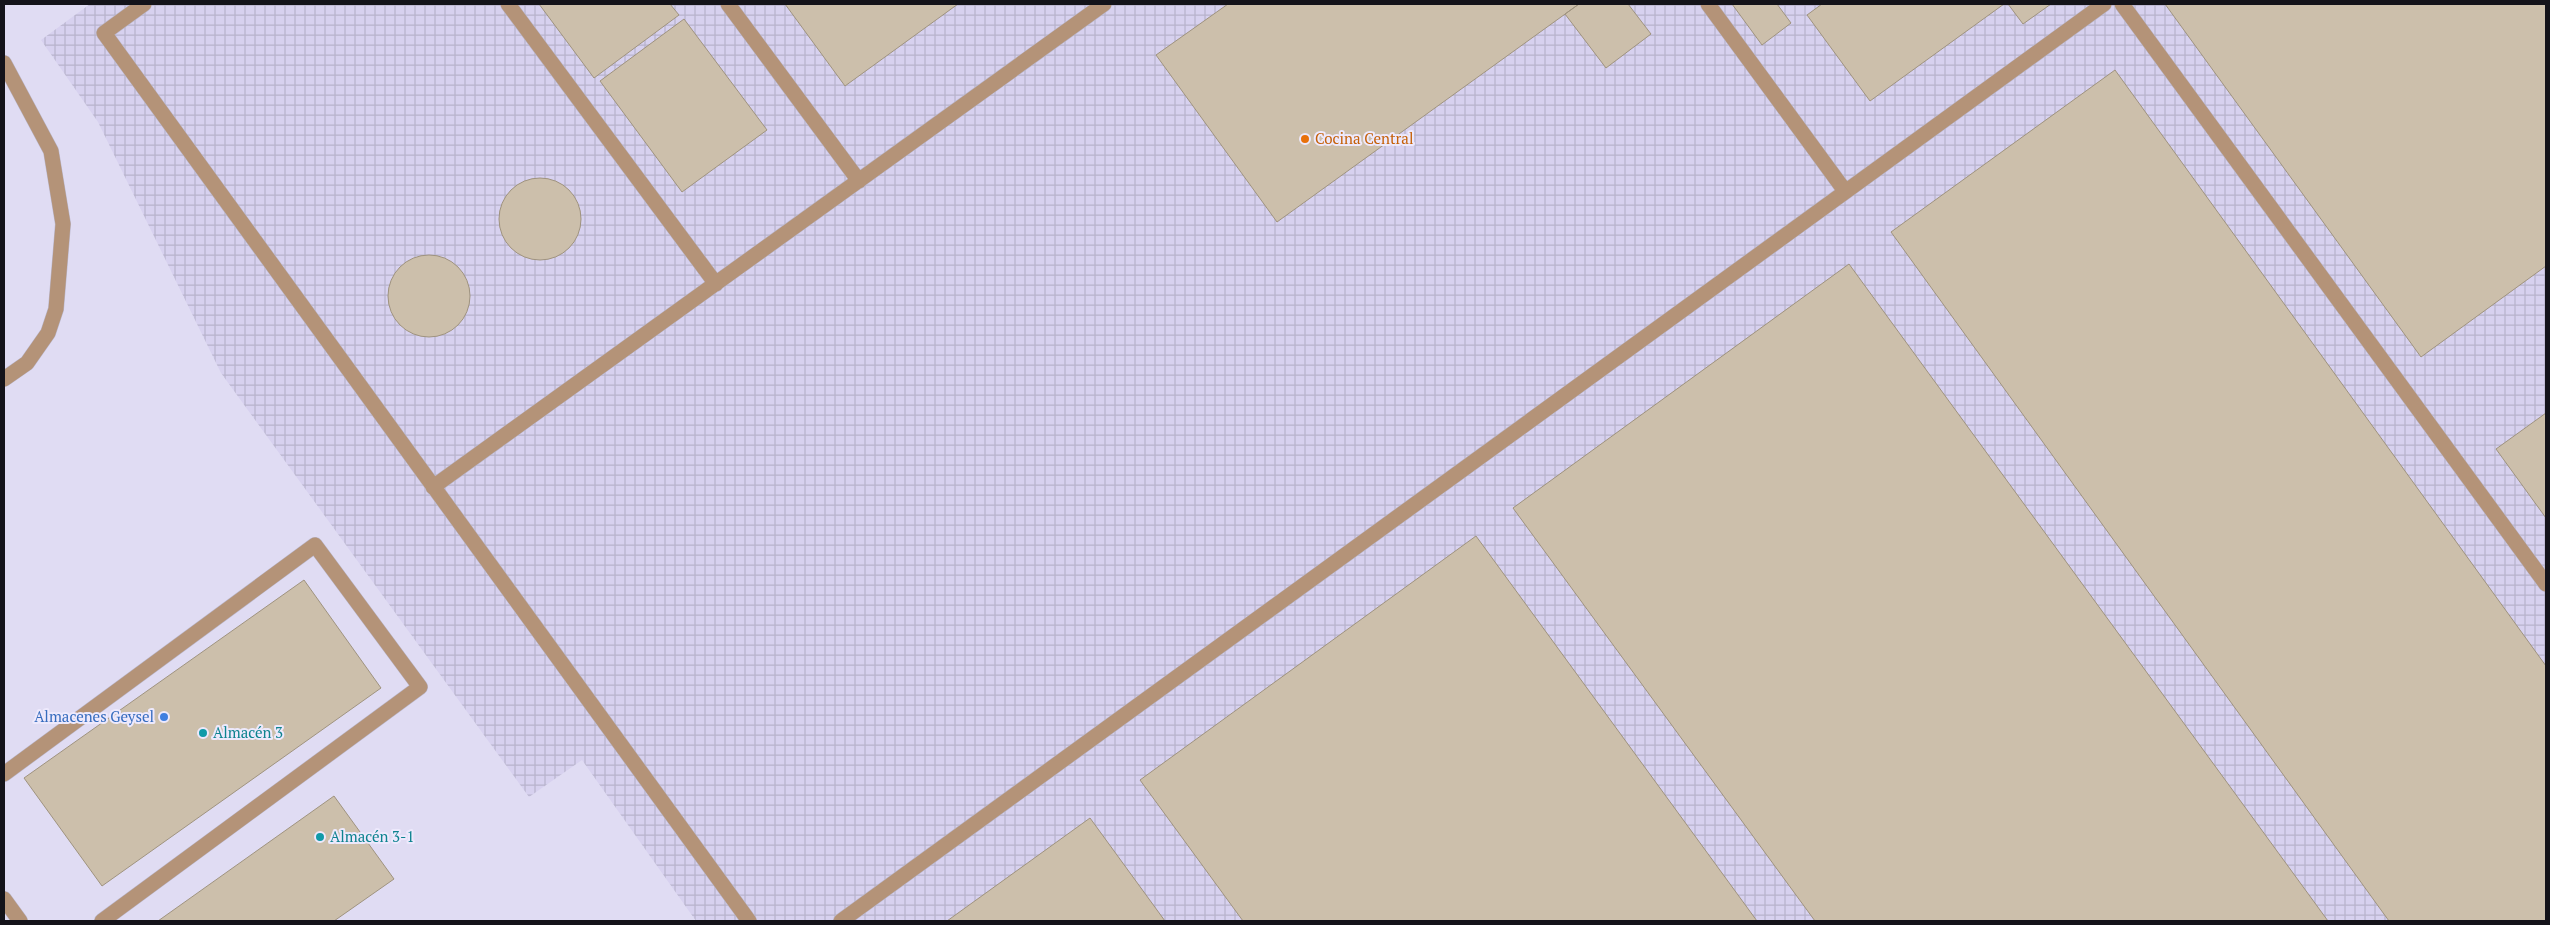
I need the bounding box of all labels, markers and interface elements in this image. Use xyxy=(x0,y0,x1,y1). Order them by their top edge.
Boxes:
place label: Cocina Central xyxy=(1315,128,1413,148)
marker: Cocina Central xyxy=(1299,133,1311,145)
place label: Almacenes Geysel xyxy=(34,706,154,726)
marker: Almacenes Geysel xyxy=(158,711,170,723)
place label: Almacén 3 xyxy=(213,722,283,742)
marker: Almacén 3 xyxy=(197,727,209,739)
place label: Almacén 3-1 xyxy=(330,826,414,846)
marker: Almacén 3-1 xyxy=(314,831,326,843)

